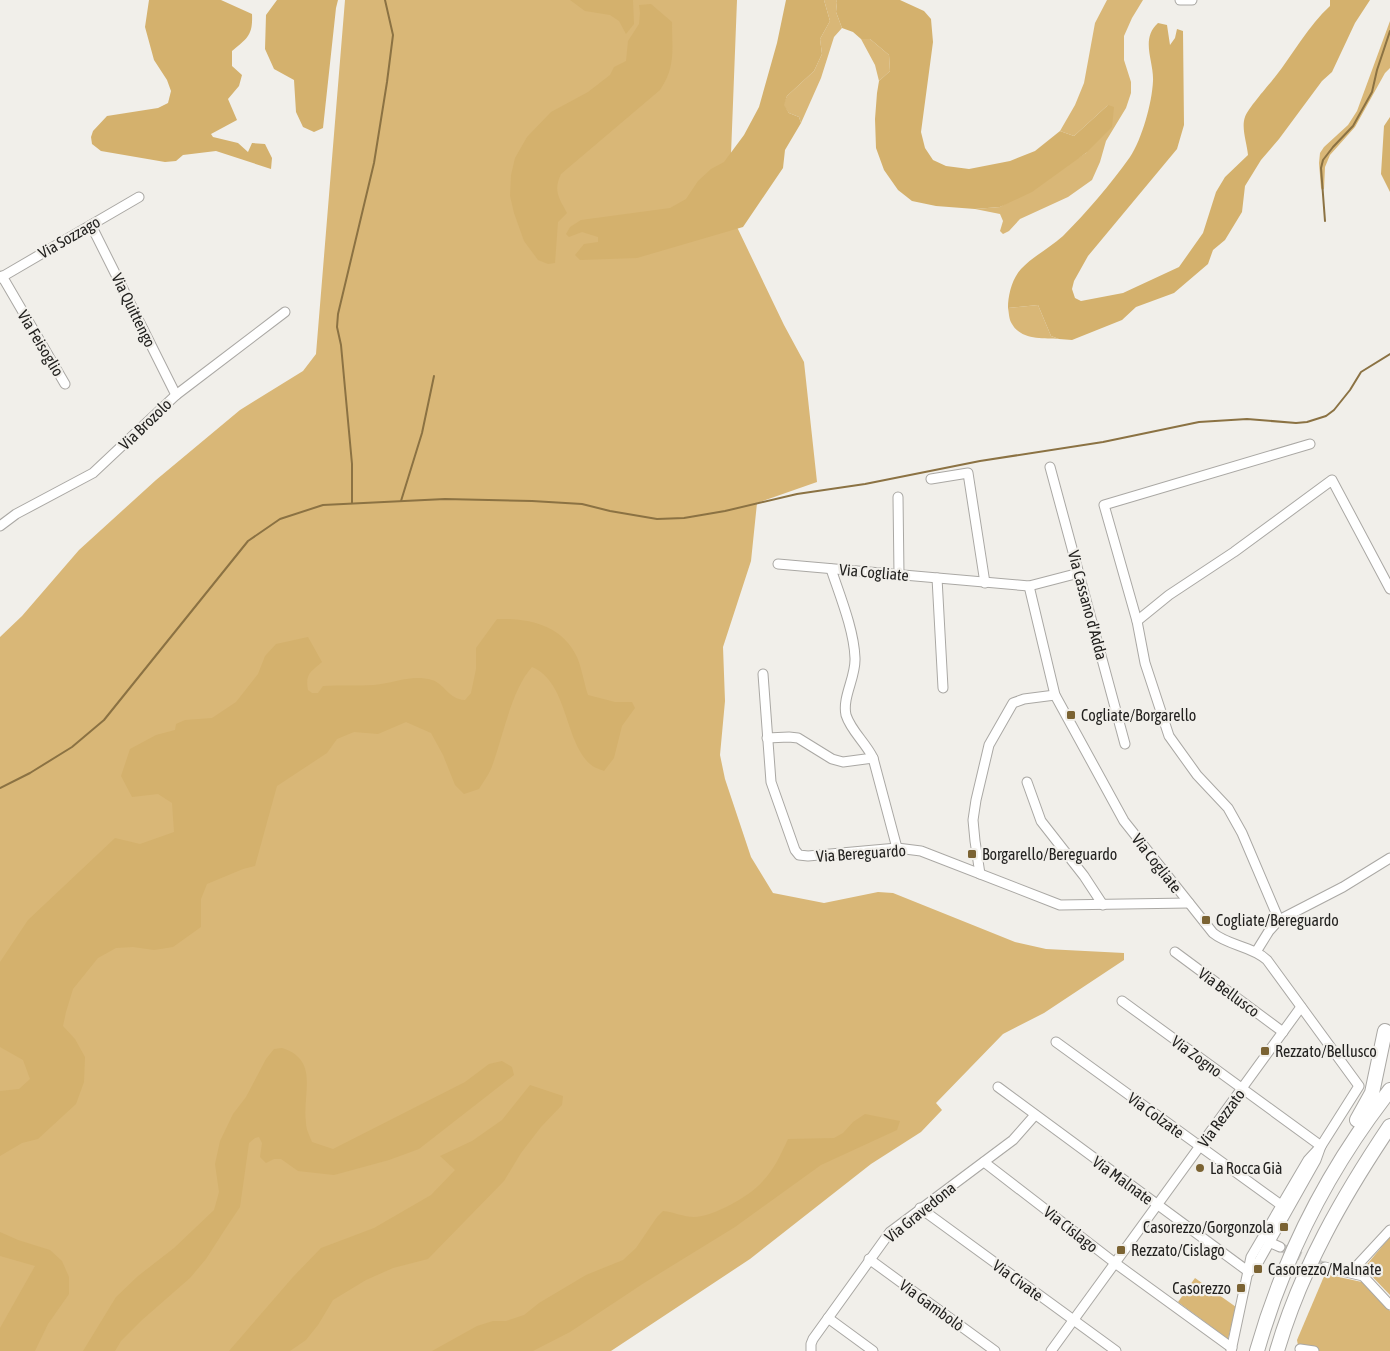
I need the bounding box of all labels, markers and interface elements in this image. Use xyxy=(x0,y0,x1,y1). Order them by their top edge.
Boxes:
street label: Via Sozzago xyxy=(35,212,104,263)
street label: Via Quittengo xyxy=(107,270,160,350)
street label: Via Feisoglio xyxy=(13,307,68,380)
street label: Via Brozolo xyxy=(115,395,175,453)
street label: Via Cassano d'Adda xyxy=(1065,548,1111,662)
street label: Via Cogliate xyxy=(838,560,910,585)
place label: Cogliate/Borgarello xyxy=(1081,706,1196,725)
marker: Cogliate/Borgarello xyxy=(1065,709,1077,721)
street label: Via Cogliate xyxy=(1128,830,1186,897)
street label: Via Bereguardo xyxy=(816,841,907,866)
place label: Borgarello/Bereguardo xyxy=(982,845,1117,864)
marker: Borgarello/Bereguardo xyxy=(966,848,978,860)
place label: Cogliate/Bereguardo xyxy=(1216,911,1339,930)
marker: Cogliate/Bereguardo xyxy=(1200,914,1212,926)
street label: Via Bellusco xyxy=(1195,964,1263,1020)
street label: Via Zogno xyxy=(1168,1032,1226,1081)
place label: Rezzato/Bellusco xyxy=(1275,1042,1377,1060)
marker: Rezzato/Bellusco xyxy=(1259,1045,1271,1057)
street label: Via Rezzato xyxy=(1194,1085,1248,1151)
street label: Via Colzate xyxy=(1124,1089,1188,1141)
street label: Via Malnate xyxy=(1089,1152,1157,1208)
place label: La Rocca Già xyxy=(1210,1159,1282,1177)
marker: La Rocca Già xyxy=(1194,1162,1206,1174)
street label: Via Gravedona xyxy=(881,1178,959,1246)
street label: Via Cislago xyxy=(1040,1202,1102,1256)
place label: Casorezzo/Gorgonzola xyxy=(1143,1218,1274,1237)
marker: Casorezzo/Gorgonzola xyxy=(1278,1221,1290,1233)
place label: Rezzato/Cislago xyxy=(1131,1241,1225,1260)
marker: Rezzato/Cislago xyxy=(1115,1244,1127,1256)
street label: Via Civate xyxy=(989,1256,1047,1304)
place label: Casorezzo/Malnate xyxy=(1268,1260,1381,1278)
marker: Casorezzo/Malnate xyxy=(1252,1263,1264,1275)
street label: Via Gambolò xyxy=(896,1276,968,1334)
place label: Casorezzo xyxy=(1172,1279,1231,1297)
marker: Casorezzo xyxy=(1235,1282,1247,1294)

